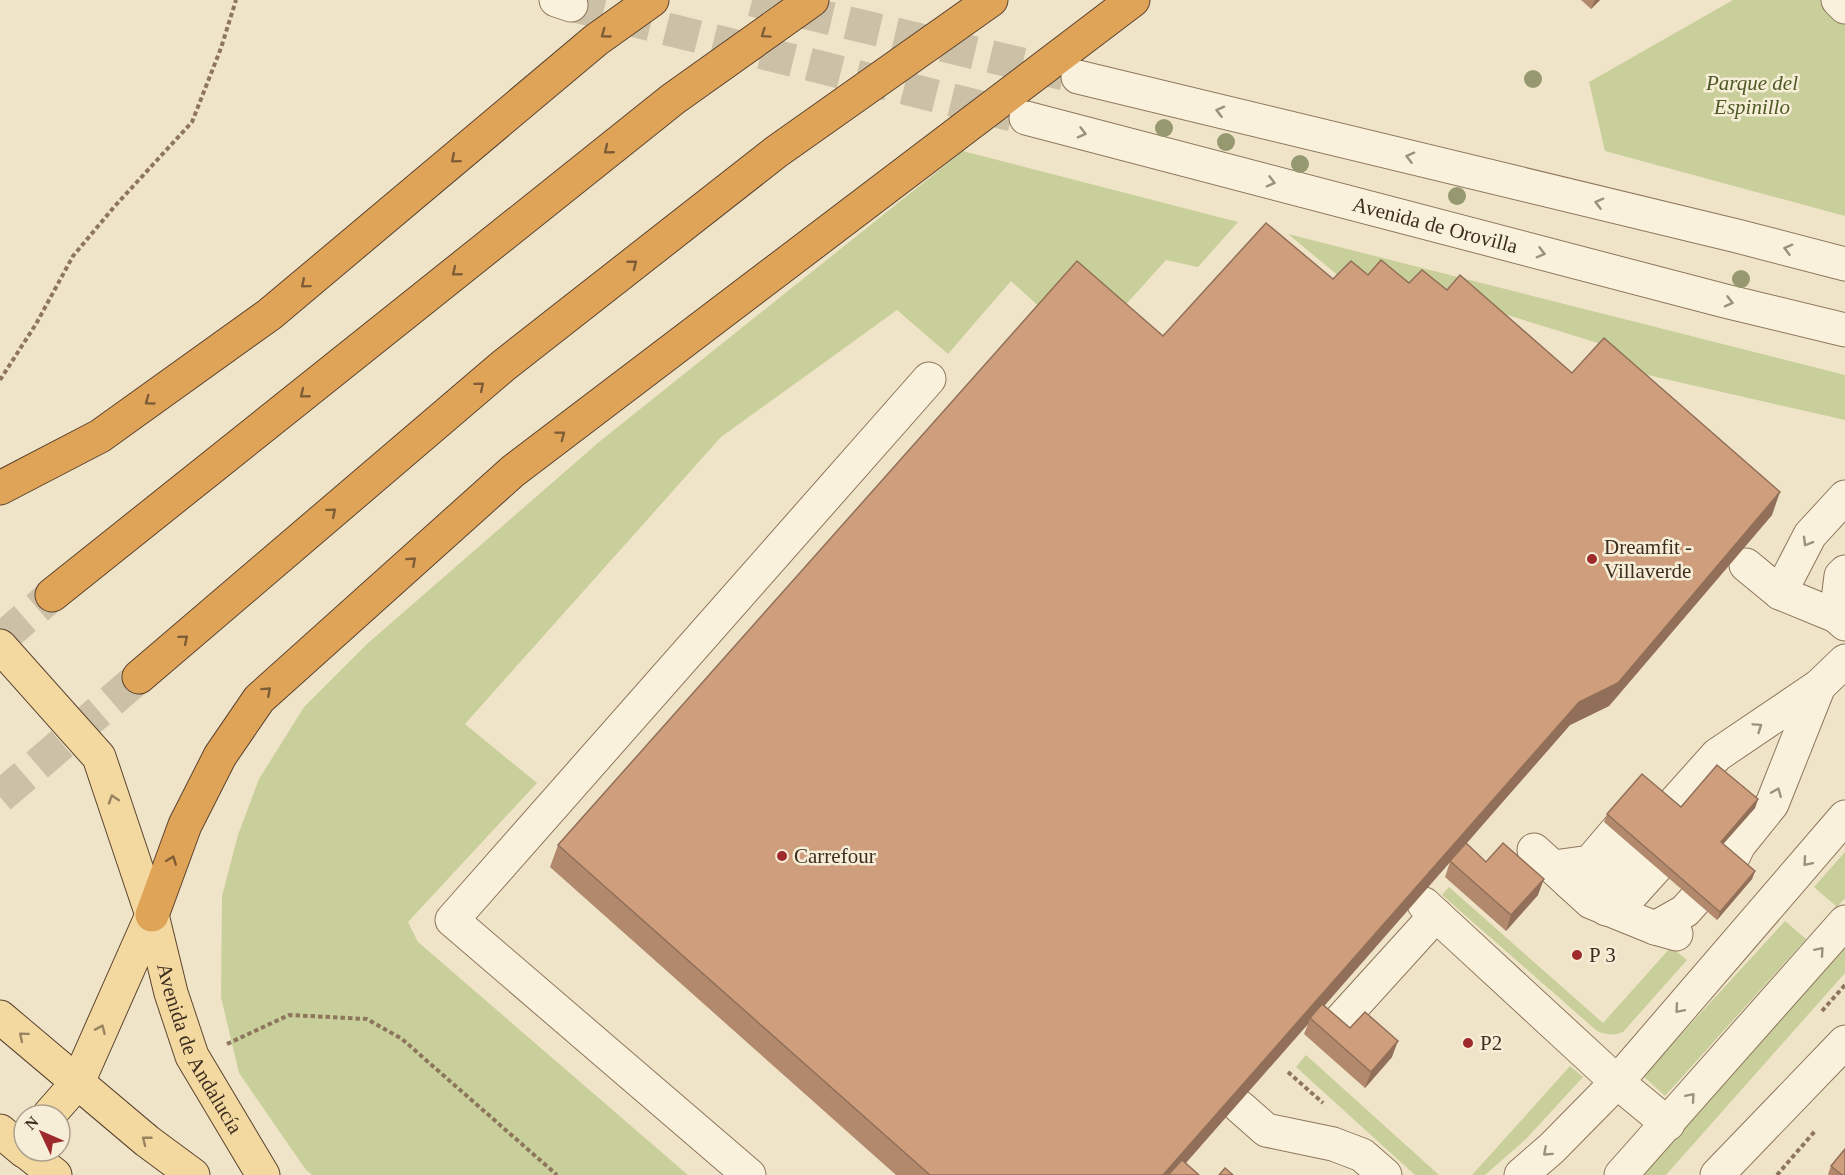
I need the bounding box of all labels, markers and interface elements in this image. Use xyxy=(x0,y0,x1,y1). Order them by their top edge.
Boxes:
one-way arrow xyxy=(600,27,611,38)
one-way arrow xyxy=(760,27,771,38)
park label: Parque del Espinillo xyxy=(1705,71,1798,119)
one-way arrow xyxy=(1215,106,1225,119)
one-way arrow xyxy=(1076,126,1087,138)
one-way arrow xyxy=(604,143,615,154)
one-way arrow xyxy=(1405,151,1415,164)
one-way arrow xyxy=(451,152,462,163)
one-way arrow xyxy=(1266,175,1276,188)
street label: Avenida de Orovilla xyxy=(1350,192,1521,258)
one-way arrow xyxy=(1594,197,1604,210)
one-way arrow xyxy=(1784,244,1794,257)
one-way arrow xyxy=(1535,246,1546,258)
one-way arrow xyxy=(626,261,637,272)
one-way arrow xyxy=(452,265,463,276)
one-way arrow xyxy=(301,277,312,288)
one-way arrow xyxy=(1724,295,1734,308)
one-way arrow xyxy=(473,382,484,393)
one-way arrow xyxy=(300,387,311,398)
one-way arrow xyxy=(145,394,156,405)
one-way arrow xyxy=(554,431,565,442)
one-way arrow xyxy=(325,508,336,519)
place label: Dreamfit - Villaverde xyxy=(1604,535,1692,583)
one-way arrow xyxy=(1803,536,1815,546)
marker: Dreamfit - Villaverde xyxy=(1585,552,1599,566)
one-way arrow xyxy=(406,557,416,568)
one-way arrow xyxy=(177,635,188,646)
one-way arrow xyxy=(260,687,271,698)
one-way arrow xyxy=(1752,723,1763,734)
one-way arrow xyxy=(1770,787,1783,798)
one-way arrow xyxy=(108,794,121,805)
place label: Carrefour xyxy=(794,844,876,868)
marker: Carrefour xyxy=(775,849,789,863)
one-way arrow xyxy=(165,855,177,866)
one-way arrow xyxy=(1803,855,1814,866)
place label: P 3 xyxy=(1589,943,1616,967)
one-way arrow xyxy=(1813,947,1824,957)
marker: P 3 xyxy=(1570,948,1584,962)
street label: Avenida de Andalucía xyxy=(152,961,248,1139)
one-way arrow xyxy=(1676,1002,1687,1013)
one-way arrow xyxy=(94,1024,106,1035)
place label: P2 xyxy=(1480,1031,1502,1055)
one-way arrow xyxy=(19,1032,30,1043)
marker: P2 xyxy=(1461,1036,1475,1050)
one-way arrow xyxy=(1684,1093,1695,1104)
north arrow xyxy=(12,1103,72,1163)
text: N xyxy=(21,1113,42,1133)
one-way arrow xyxy=(142,1136,153,1147)
one-way arrow xyxy=(1543,1145,1554,1156)

